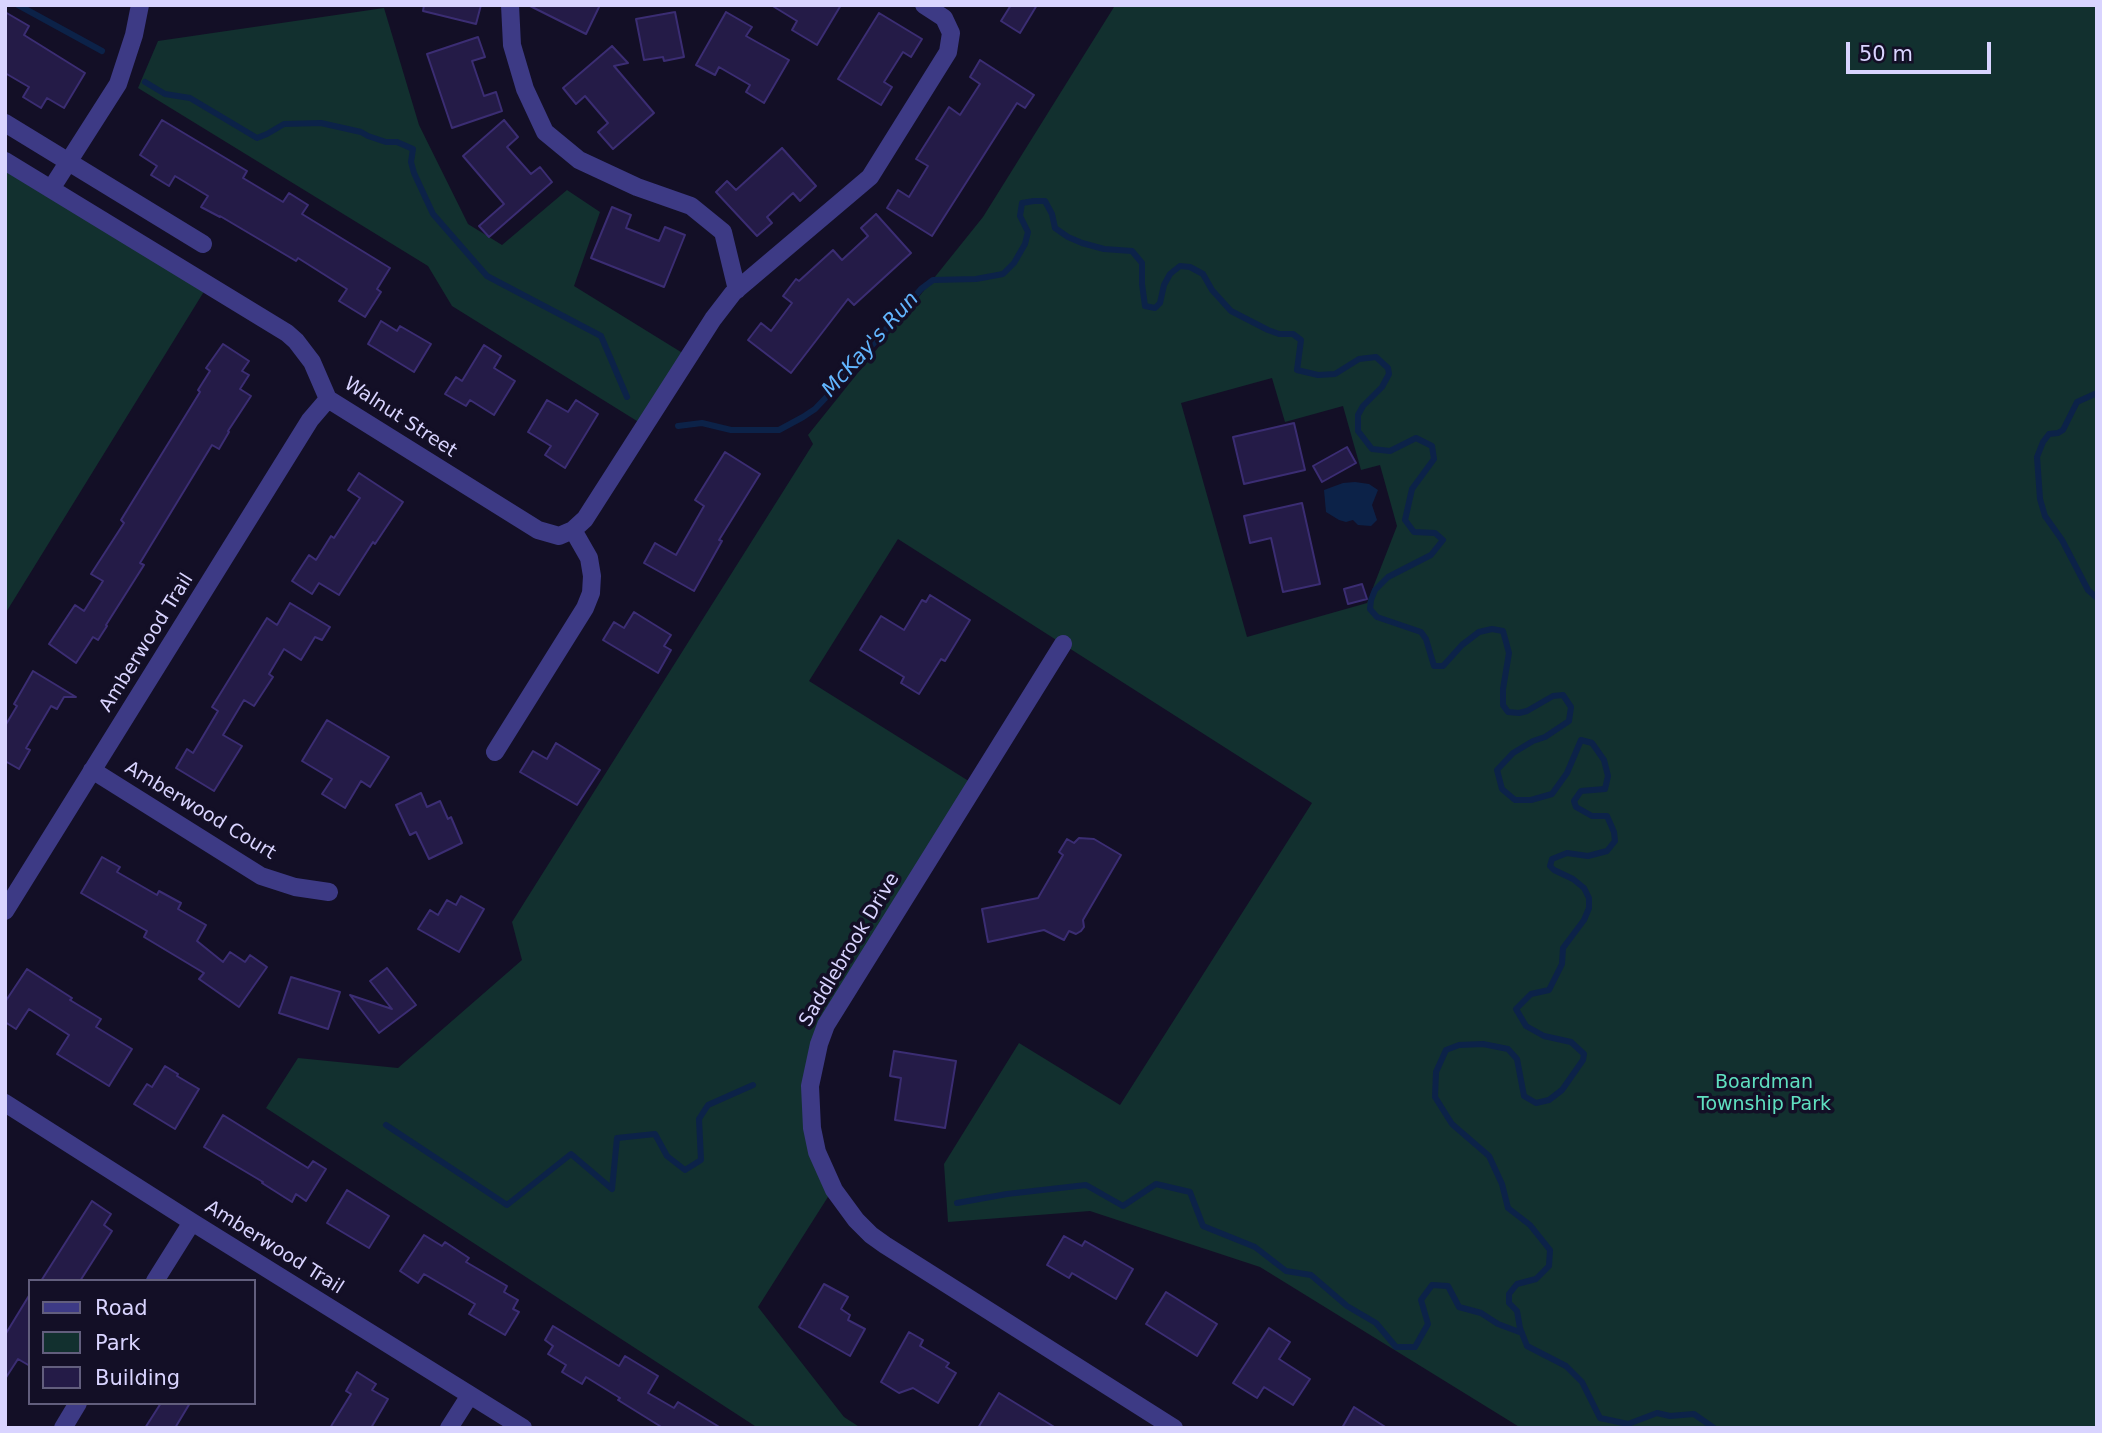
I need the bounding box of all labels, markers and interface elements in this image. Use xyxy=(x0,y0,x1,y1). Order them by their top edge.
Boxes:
scale bar xyxy=(1850,28,1995,72)
text: 50 m xyxy=(1859,42,1913,66)
water label: McKay's Run xyxy=(817,287,925,403)
street label: Walnut Street xyxy=(339,373,461,463)
street label: Amberwood Trail xyxy=(95,570,199,716)
street label: Amberwood Court xyxy=(120,757,280,865)
street label: Saddlebrook Drive xyxy=(795,869,905,1031)
park label: Boardman Township Park xyxy=(1697,1072,1831,1116)
street label: Amberwood Trail xyxy=(201,1196,347,1300)
legend xyxy=(28,1279,256,1405)
text: Road xyxy=(95,1296,148,1320)
text: Park xyxy=(95,1331,140,1355)
text: Building xyxy=(95,1366,180,1390)

